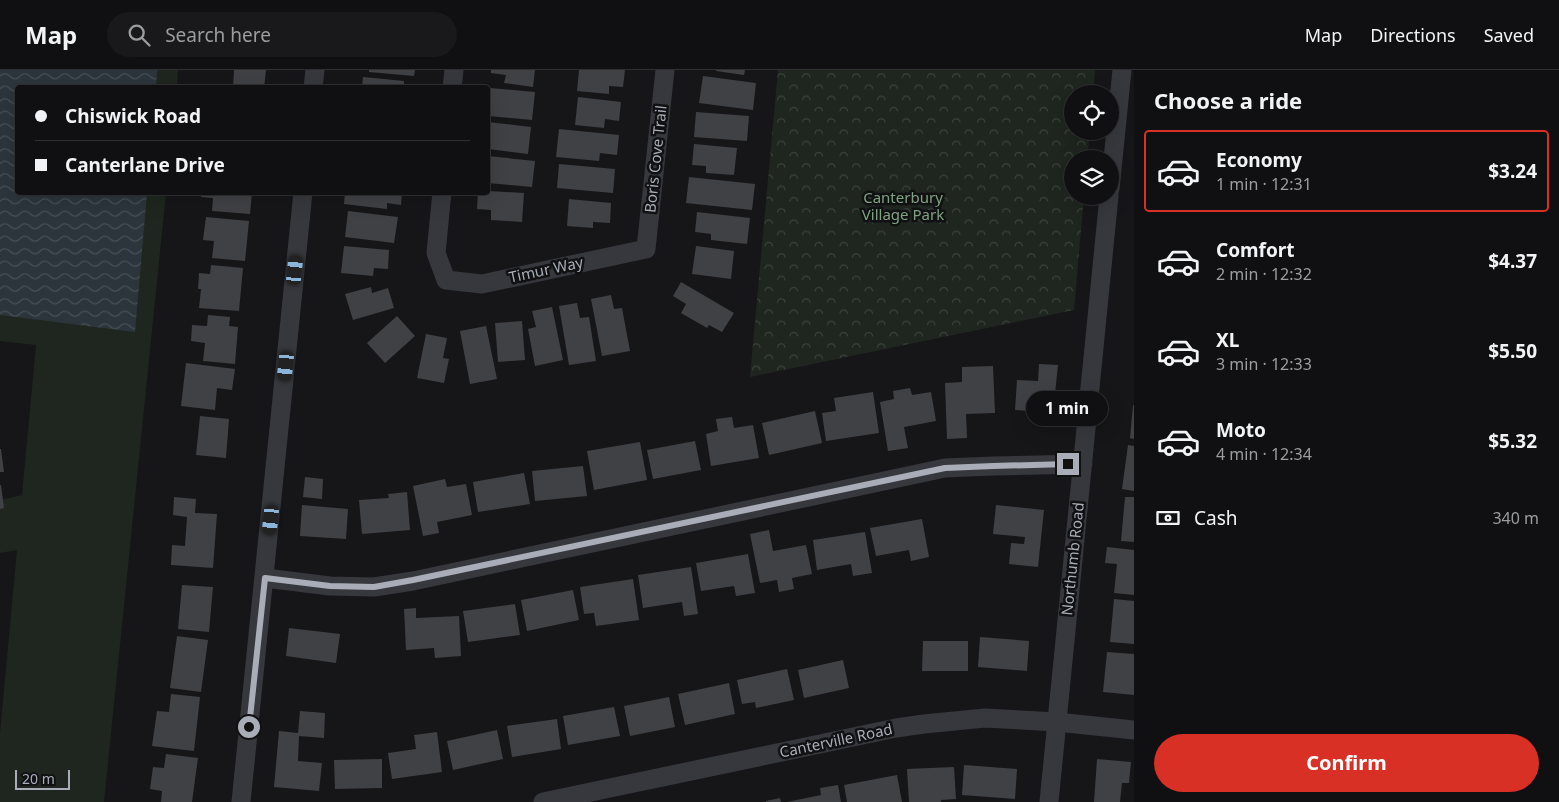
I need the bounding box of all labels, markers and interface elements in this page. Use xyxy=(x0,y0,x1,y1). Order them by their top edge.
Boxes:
search box xyxy=(107,12,457,57)
text: Map xyxy=(25,18,77,51)
icon: search xyxy=(125,21,153,49)
text: Search here xyxy=(165,22,271,48)
text: Map xyxy=(1305,23,1342,47)
text: Directions xyxy=(1370,23,1456,47)
text: Saved xyxy=(1484,23,1534,47)
map controls xyxy=(1064,85,1119,205)
button: locate xyxy=(1064,85,1119,140)
text: Choose a ride xyxy=(1154,85,1302,115)
text: Chiswick Road xyxy=(65,103,201,129)
street label: Boris Cove Trail xyxy=(639,104,671,214)
text: Economy xyxy=(1216,147,1302,173)
icon: car xyxy=(1156,149,1201,194)
button: layers xyxy=(1064,150,1119,205)
text: Canterlane Drive xyxy=(65,152,225,178)
text: $3.24 xyxy=(1488,158,1537,184)
text: 1 min · 12:31 xyxy=(1216,173,1312,195)
park label: Canterbury Village Park xyxy=(862,187,944,224)
text: Comfort xyxy=(1216,237,1295,263)
icon: car xyxy=(1156,239,1201,284)
text: $4.37 xyxy=(1488,248,1537,274)
street label: Timur Way xyxy=(507,251,585,287)
car xyxy=(285,254,304,286)
text: 2 min · 12:32 xyxy=(1216,263,1312,285)
text: XL xyxy=(1216,327,1239,353)
icon: car xyxy=(1156,329,1201,374)
text: $5.50 xyxy=(1488,338,1537,364)
car xyxy=(276,350,295,382)
text: 3 min · 12:33 xyxy=(1216,353,1312,375)
callout: 1 min xyxy=(1027,392,1109,426)
text: 1 min xyxy=(1045,397,1089,419)
text: Moto xyxy=(1216,417,1266,443)
icon: car xyxy=(1156,419,1201,464)
text: $5.32 xyxy=(1488,428,1537,454)
text: 4 min · 12:34 xyxy=(1216,443,1312,465)
route end xyxy=(1057,453,1079,475)
street label: Northumb Road xyxy=(1056,501,1088,617)
car xyxy=(261,504,280,536)
icon: cash xyxy=(1154,504,1182,532)
text: Cash xyxy=(1194,505,1238,531)
text: 340 m xyxy=(1492,507,1539,529)
route start xyxy=(238,716,260,738)
street label: Canterville Road xyxy=(778,718,894,762)
button: Confirm xyxy=(1154,734,1539,792)
scale bar xyxy=(15,767,70,790)
text: 20 m xyxy=(22,769,55,788)

